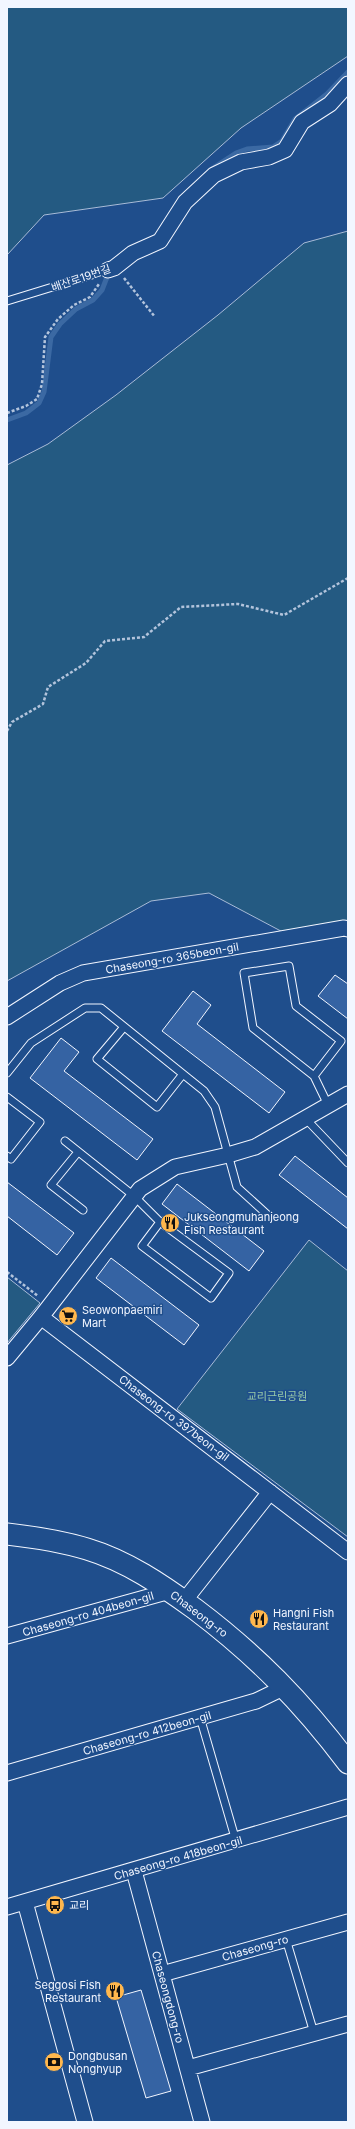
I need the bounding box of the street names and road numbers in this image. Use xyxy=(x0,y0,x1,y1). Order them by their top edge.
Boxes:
street label: 배산로19번길 xyxy=(49,261,113,295)
street label: Chaseong-ro 365beon-gil xyxy=(104,939,240,977)
street label: Chaseong-ro 397beon-gil xyxy=(116,1372,232,1464)
street label: Chaseong-ro xyxy=(167,1588,231,1640)
street label: Chaseong-ro 404beon-gil xyxy=(21,1589,155,1639)
street label: Chaseong-ro 412beon-gil xyxy=(81,1708,213,1758)
street label: Chaseong-ro 418beon-gil xyxy=(112,1833,244,1883)
street label: Chaseong-ro xyxy=(220,1932,290,1964)
street label: Chaseongdong-ro xyxy=(149,1949,187,2045)

